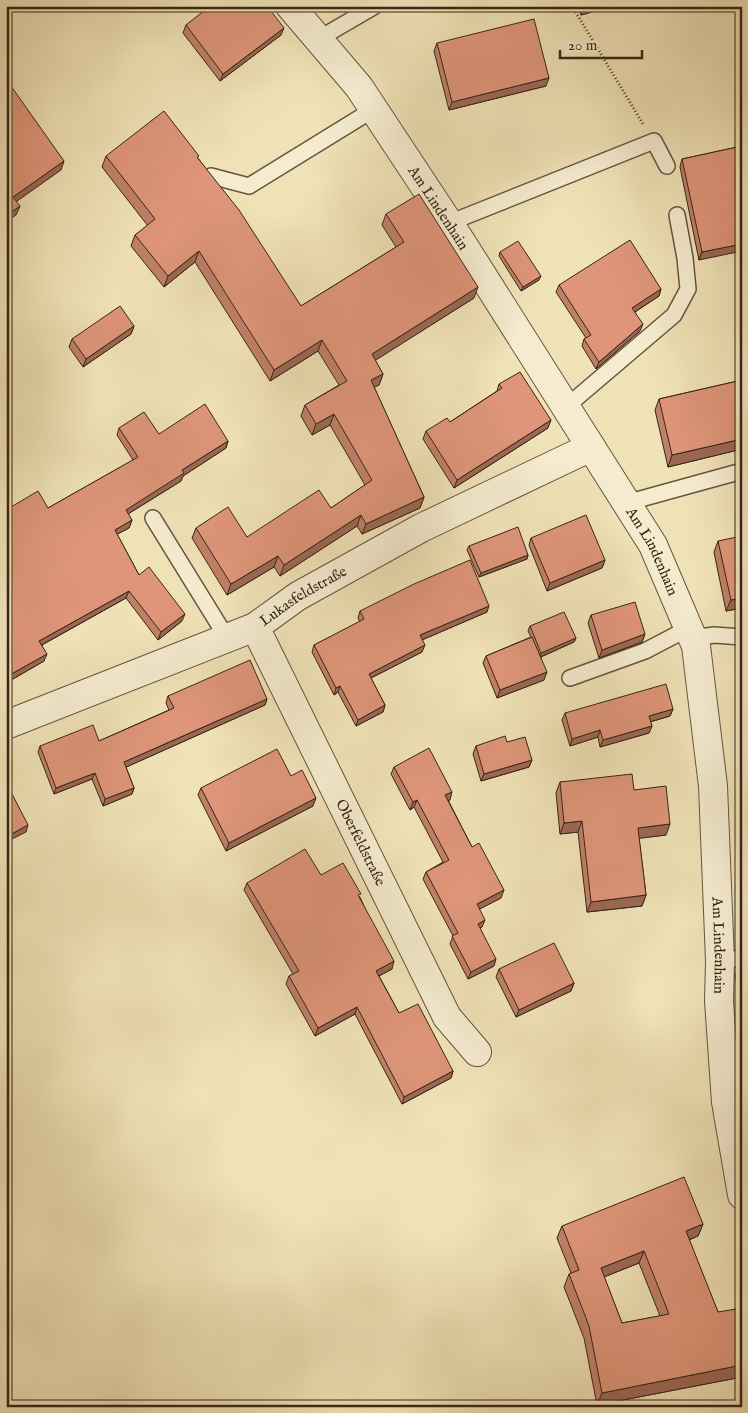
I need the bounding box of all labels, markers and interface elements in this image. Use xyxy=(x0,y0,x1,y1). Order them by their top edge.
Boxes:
scale bar xyxy=(560,28,643,60)
text: 20 m xyxy=(568,36,598,55)
street label: Am Lindenhain xyxy=(403,161,473,254)
street label: Am Lindenhain xyxy=(621,503,682,598)
street label: Lukasfeldstraße xyxy=(256,562,350,631)
street label: Oberfeldstraße xyxy=(331,796,390,889)
street label: Am Lindenhain xyxy=(707,896,729,994)

